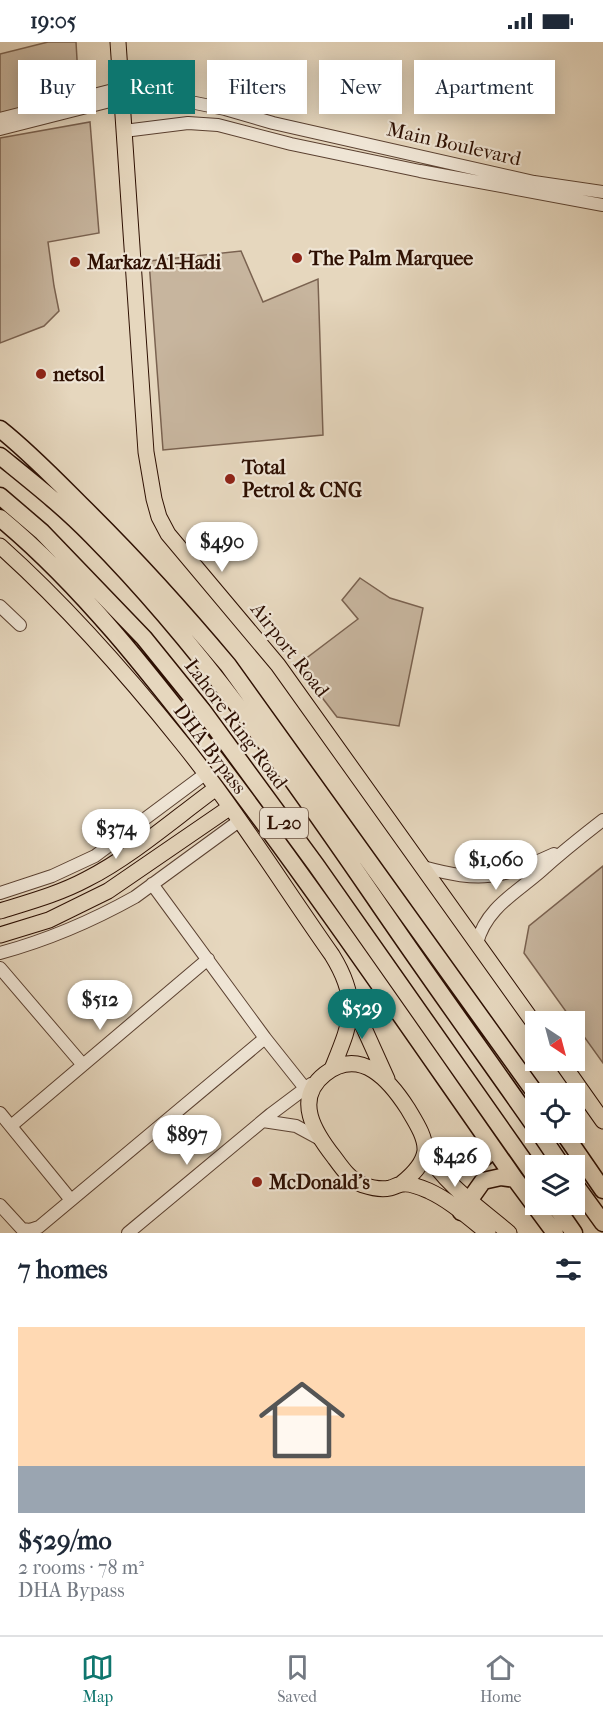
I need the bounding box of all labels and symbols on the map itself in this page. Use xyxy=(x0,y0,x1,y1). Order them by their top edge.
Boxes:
street label: Main Boulevard xyxy=(385,117,524,171)
place label: The Palm Marquee xyxy=(308,247,473,270)
place label: Markaz Al-Hadi xyxy=(86,251,222,274)
marker: The Palm Marquee xyxy=(290,251,304,265)
marker: Markaz Al-Hadi xyxy=(68,255,82,269)
place label: netsol xyxy=(52,363,105,386)
marker: netsol xyxy=(34,367,48,381)
place label: Total Petrol & CNG xyxy=(241,456,362,502)
marker: Total Petrol & CNG xyxy=(223,472,237,486)
pin: $490 xyxy=(186,522,258,573)
street label: Airport Road xyxy=(245,597,335,703)
street label: Lahore Ring Road xyxy=(180,655,293,794)
street label: DHA Bypass xyxy=(169,700,251,798)
road number: L-20 xyxy=(260,808,308,838)
pin: $374 xyxy=(80,809,152,860)
pin: $1,060 xyxy=(447,840,545,891)
pin: $512 xyxy=(64,980,136,1031)
pin: $529 xyxy=(326,989,398,1040)
north arrow xyxy=(525,1011,585,1071)
pin: $897 xyxy=(151,1115,223,1166)
pin: $426 xyxy=(419,1137,491,1188)
place label: McDonald's xyxy=(268,1171,370,1194)
marker: McDonald's xyxy=(250,1175,264,1189)

